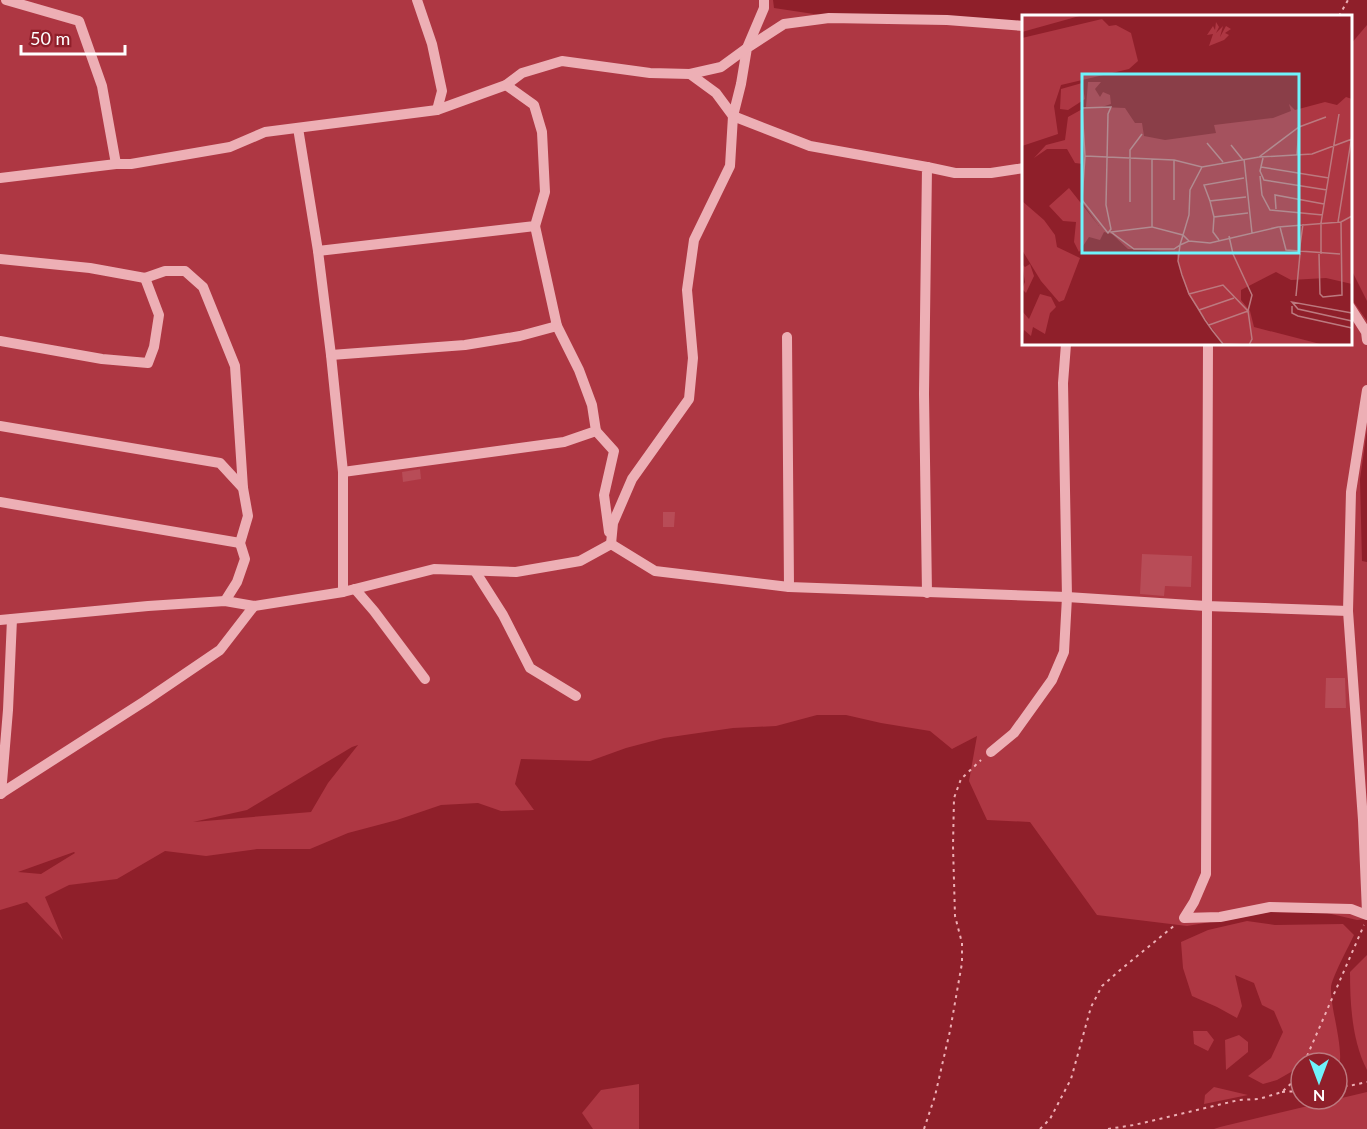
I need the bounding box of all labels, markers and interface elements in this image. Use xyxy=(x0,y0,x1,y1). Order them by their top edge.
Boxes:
inset map xyxy=(1022,15,1352,345)
scale bar xyxy=(21,18,124,56)
text: 50 m xyxy=(30,27,70,49)
north arrow xyxy=(1289,1051,1349,1111)
text: N xyxy=(1313,1087,1325,1106)

